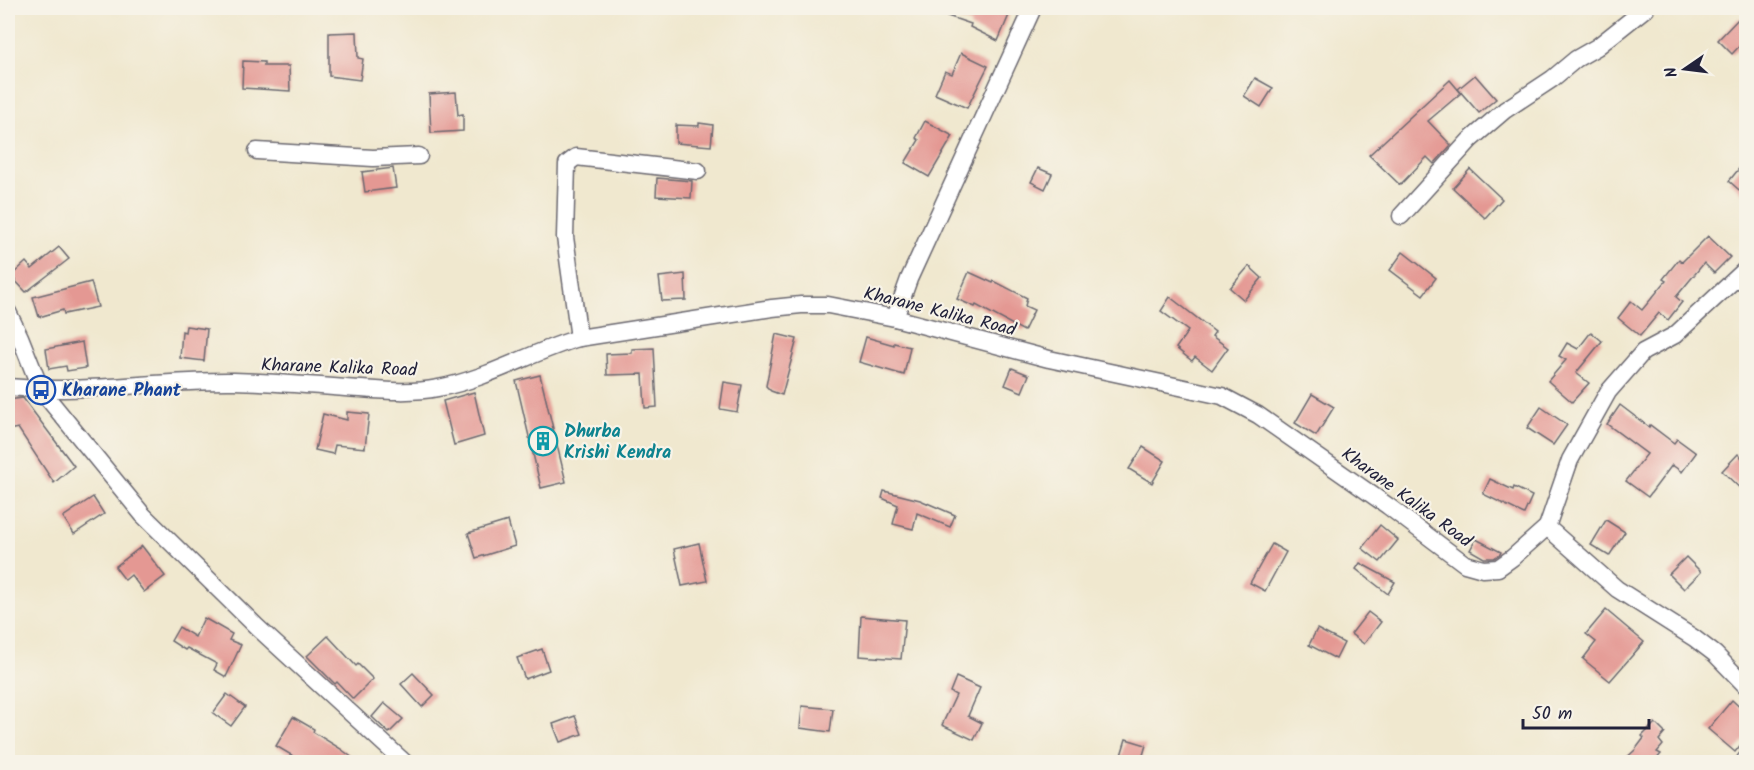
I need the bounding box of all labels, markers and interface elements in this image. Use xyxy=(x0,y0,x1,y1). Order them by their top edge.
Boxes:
north arrow xyxy=(1655,39,1715,99)
text: N xyxy=(1659,64,1685,80)
street label: Kharane Kalika Road xyxy=(860,280,1020,346)
street label: Kharane Kalika Road xyxy=(260,351,418,386)
bus stop icon: Kharane Phant xyxy=(25,374,57,406)
place label: Kharane Phant xyxy=(62,377,182,406)
place label: Dhurba Krishi Kendra xyxy=(564,418,671,468)
building icon: Dhurba Krishi Kendra xyxy=(527,425,559,457)
street label: Kharane Kalika Road xyxy=(1334,441,1479,556)
scale bar xyxy=(1523,692,1649,730)
text: 50 m xyxy=(1532,700,1572,729)

